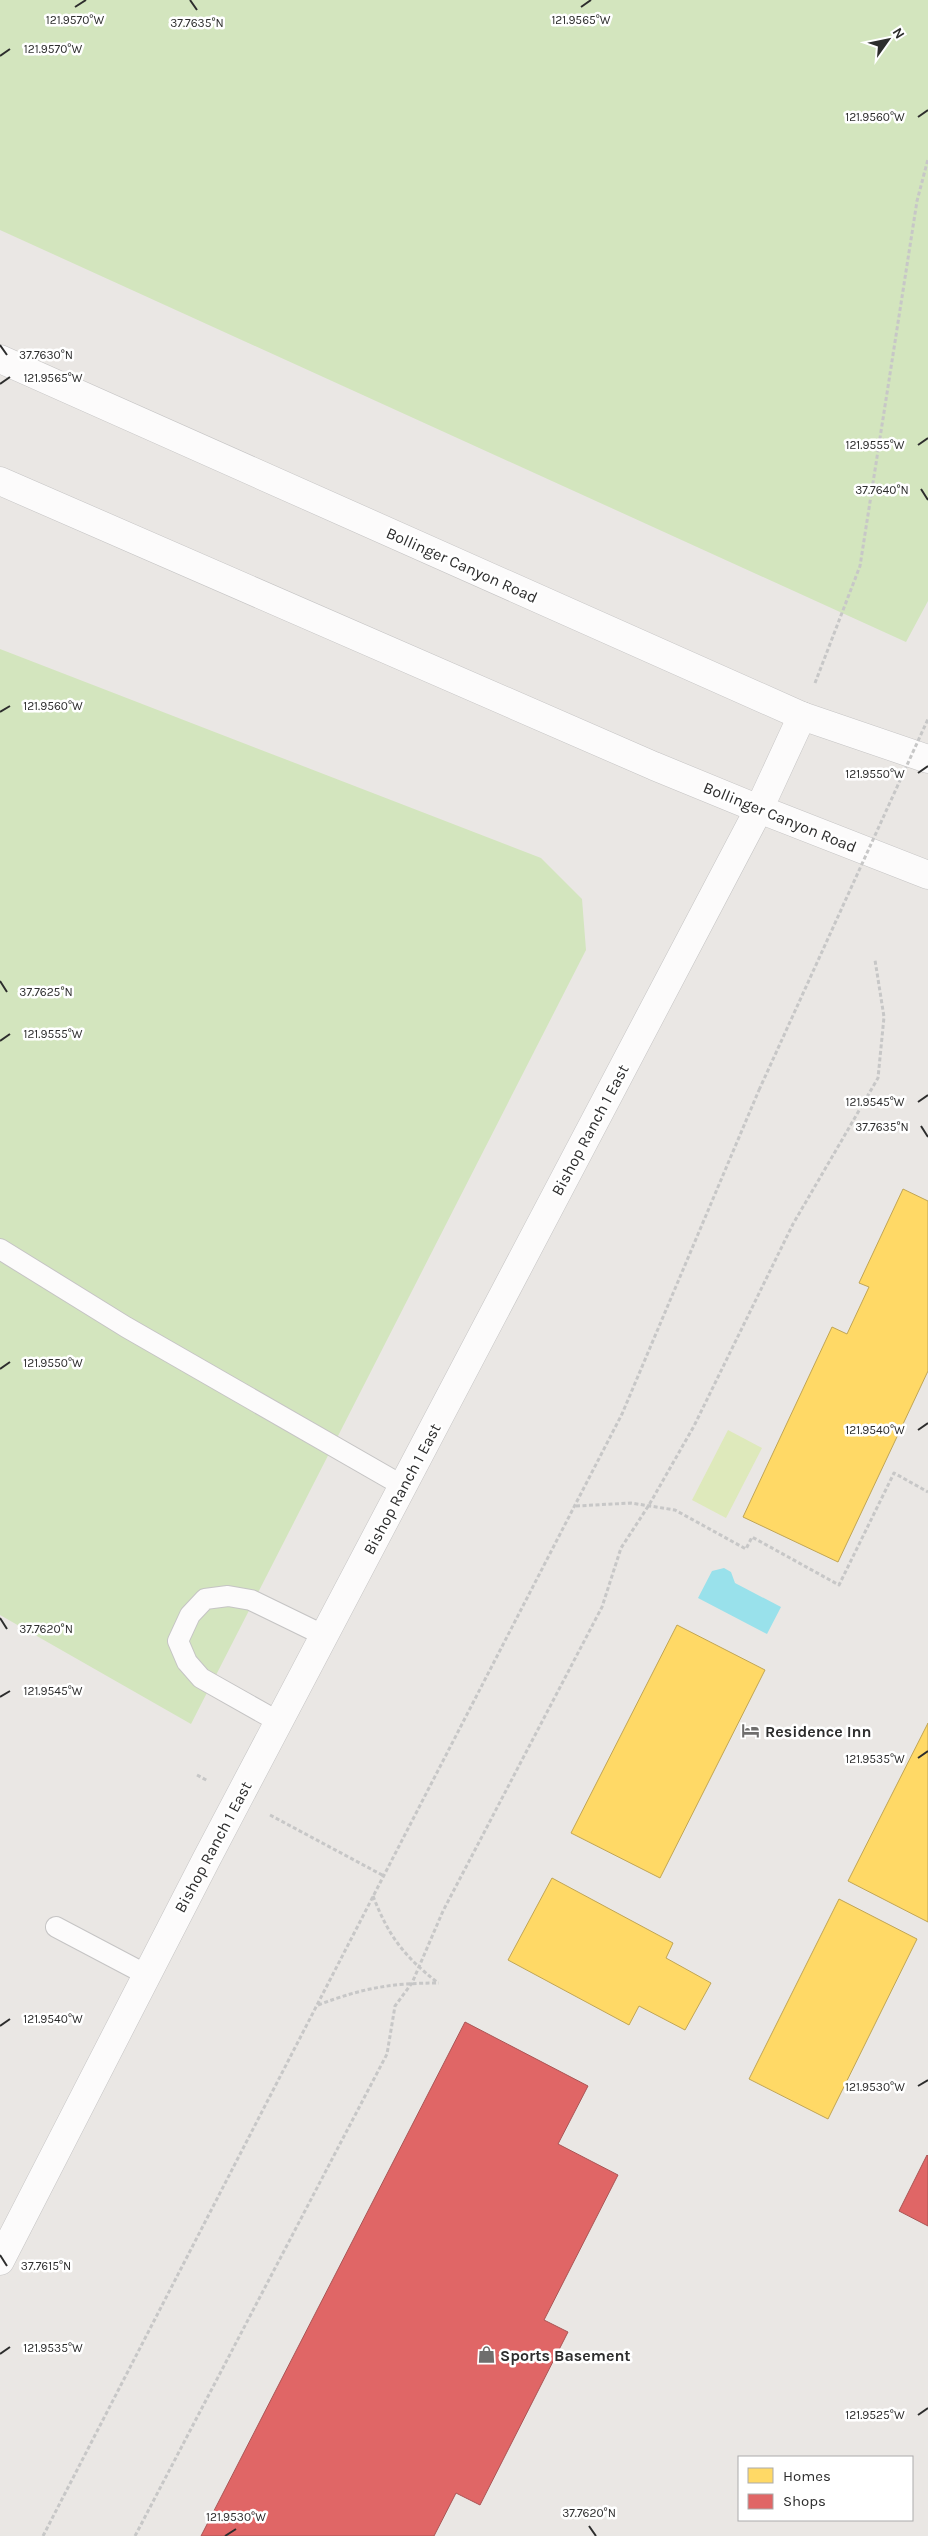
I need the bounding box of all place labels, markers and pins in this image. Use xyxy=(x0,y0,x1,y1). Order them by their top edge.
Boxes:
hotel icon: Residence Inn xyxy=(741,1721,761,1741)
place label: Residence Inn xyxy=(765,1722,872,1741)
shop icon: Sports Basement xyxy=(476,2345,496,2365)
place label: Sports Basement xyxy=(500,2346,631,2365)

